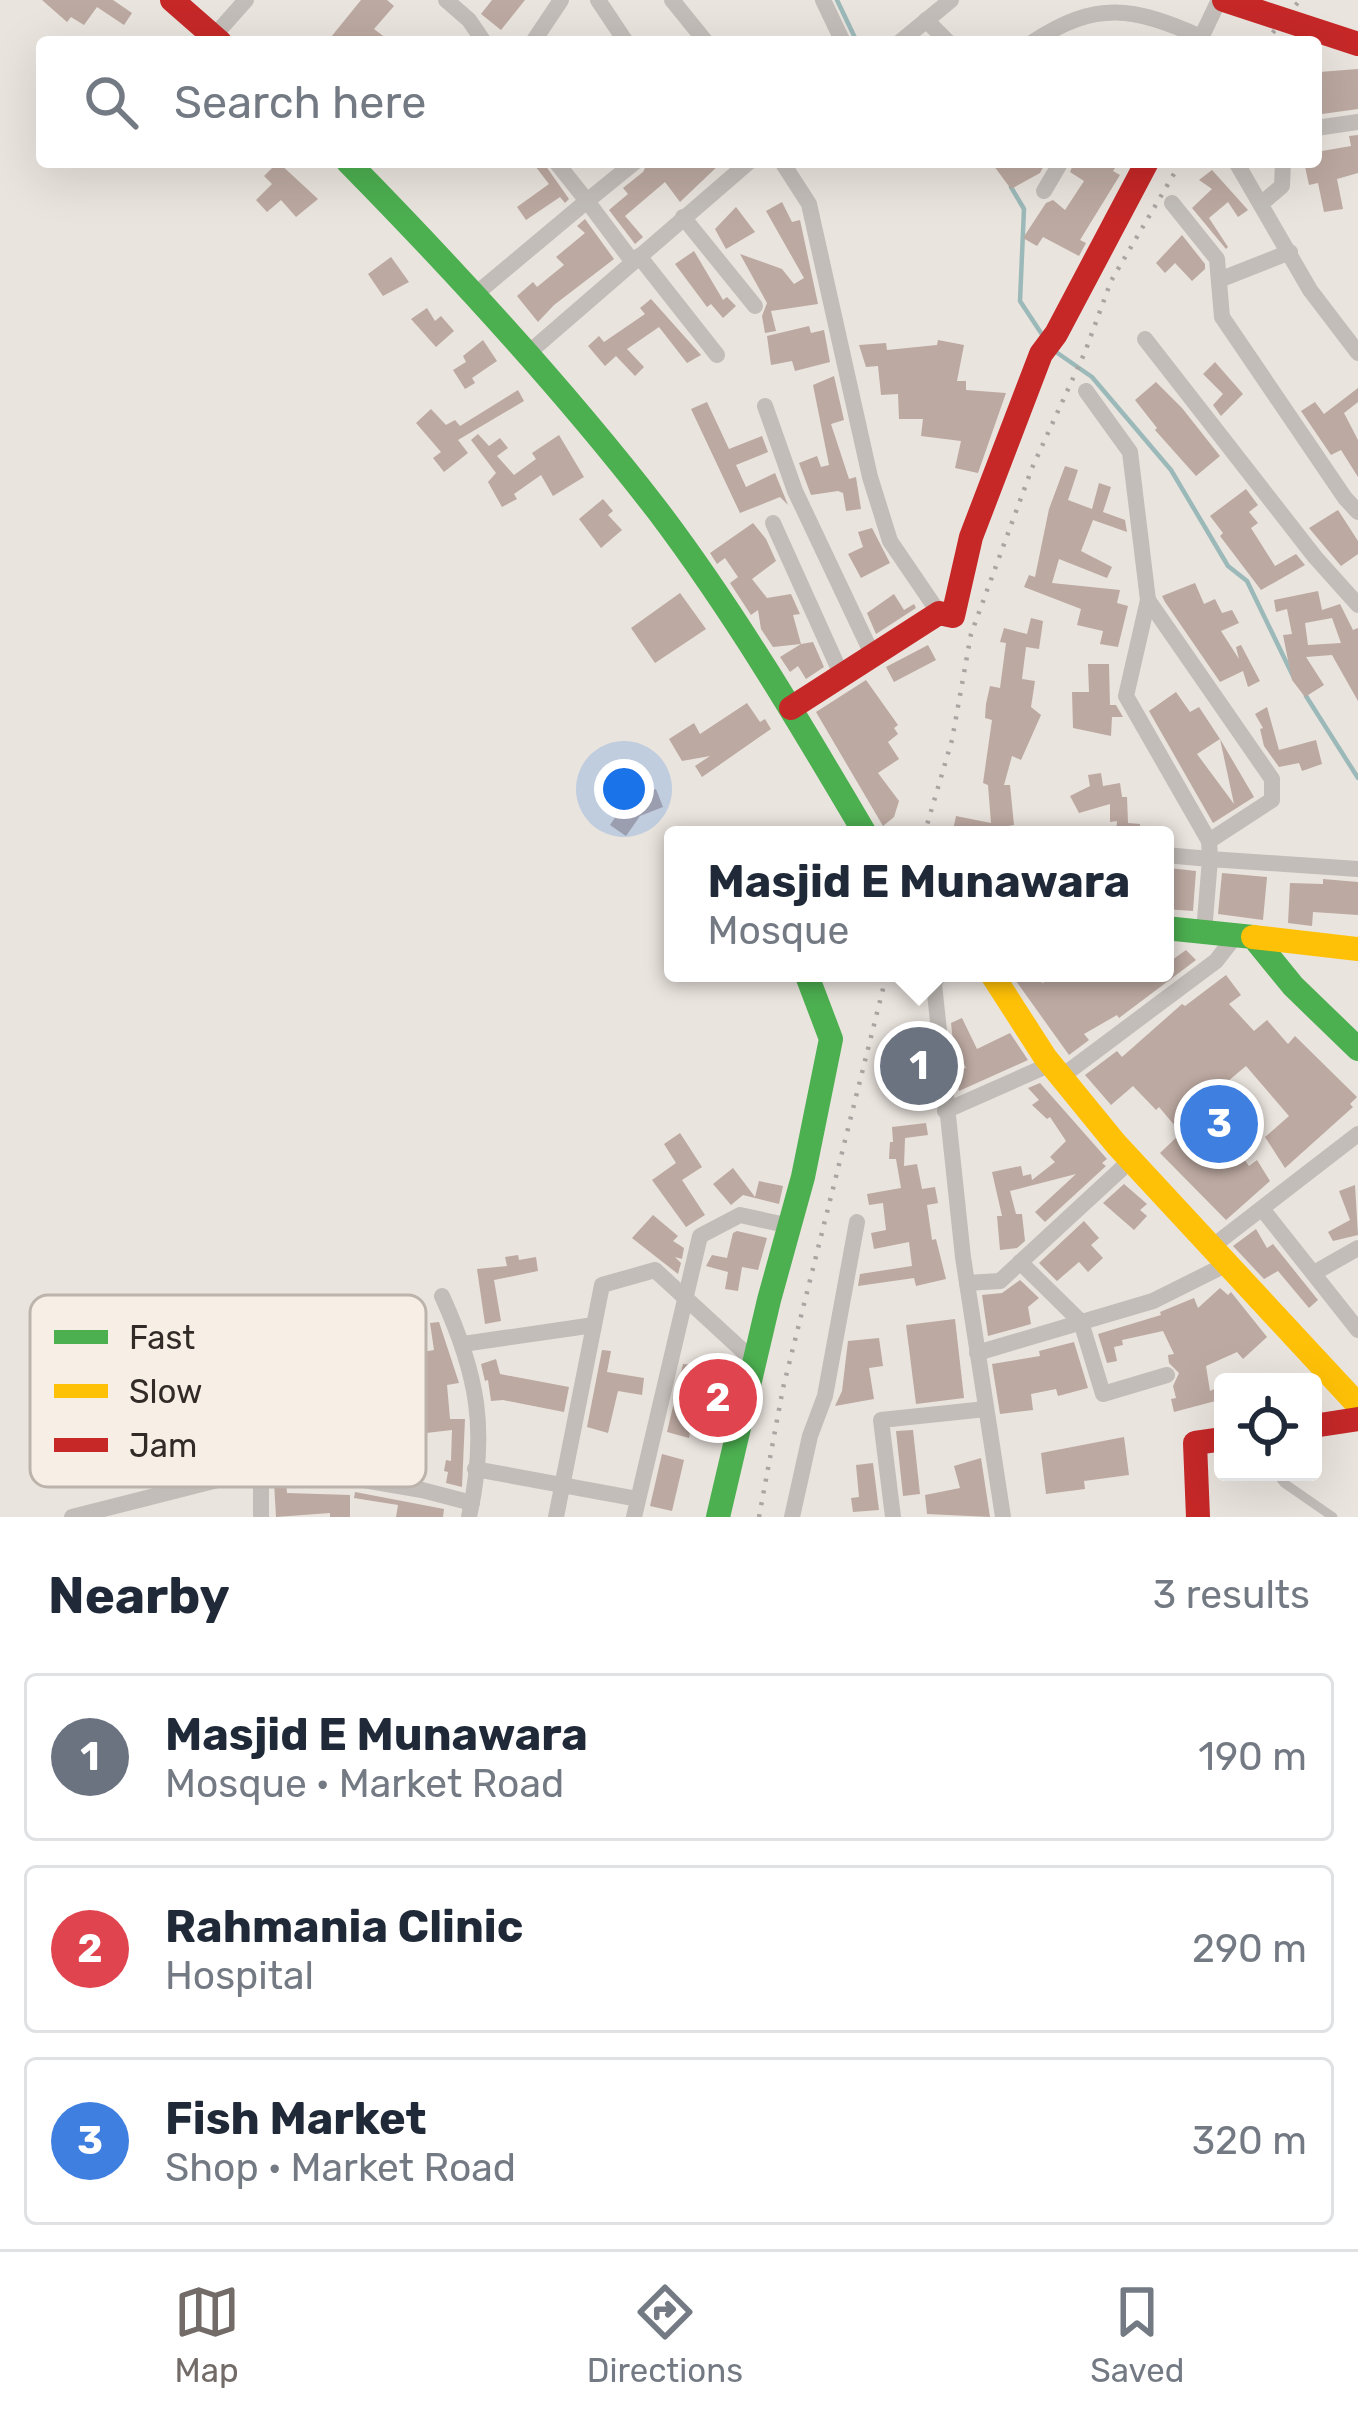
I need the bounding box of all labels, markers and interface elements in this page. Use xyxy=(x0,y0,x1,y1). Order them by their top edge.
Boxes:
search box xyxy=(36,36,1322,168)
icon: search xyxy=(78,69,144,135)
text: Search here xyxy=(174,76,426,129)
your location xyxy=(594,759,654,819)
popup xyxy=(664,826,1174,982)
text: Masjid E Munawara xyxy=(708,855,1130,908)
text: Mosque xyxy=(708,908,849,954)
pin: 1 xyxy=(880,1021,958,1111)
pin: 3 xyxy=(1180,1079,1258,1169)
legend xyxy=(30,1295,426,1487)
text: Fast xyxy=(129,1318,195,1357)
pin: 2 xyxy=(679,1353,757,1443)
text: Slow xyxy=(129,1372,203,1411)
map controls xyxy=(1214,1373,1322,1481)
button: locate xyxy=(1214,1373,1322,1481)
text: Jam xyxy=(129,1426,197,1465)
text: Nearby xyxy=(48,1565,230,1626)
text: 3 results xyxy=(1153,1572,1310,1618)
text: Masjid E Munawara xyxy=(165,1708,588,1761)
text: 1 xyxy=(80,1734,100,1780)
text: 190 m xyxy=(1198,1734,1307,1780)
text: Mosque · Market Road xyxy=(165,1761,564,1807)
text: Rahmania Clinic xyxy=(165,1900,523,1953)
text: 2 xyxy=(77,1926,103,1972)
text: 290 m xyxy=(1192,1926,1307,1972)
text: Hospital xyxy=(165,1953,314,1999)
text: Fish Market xyxy=(165,2092,427,2145)
text: 3 xyxy=(77,2118,103,2164)
text: 320 m xyxy=(1192,2118,1307,2164)
text: Shop · Market Road xyxy=(165,2145,516,2191)
tab: Map xyxy=(174,2279,240,2390)
tab: Directions xyxy=(587,2279,743,2390)
tab: Saved xyxy=(1090,2279,1184,2390)

